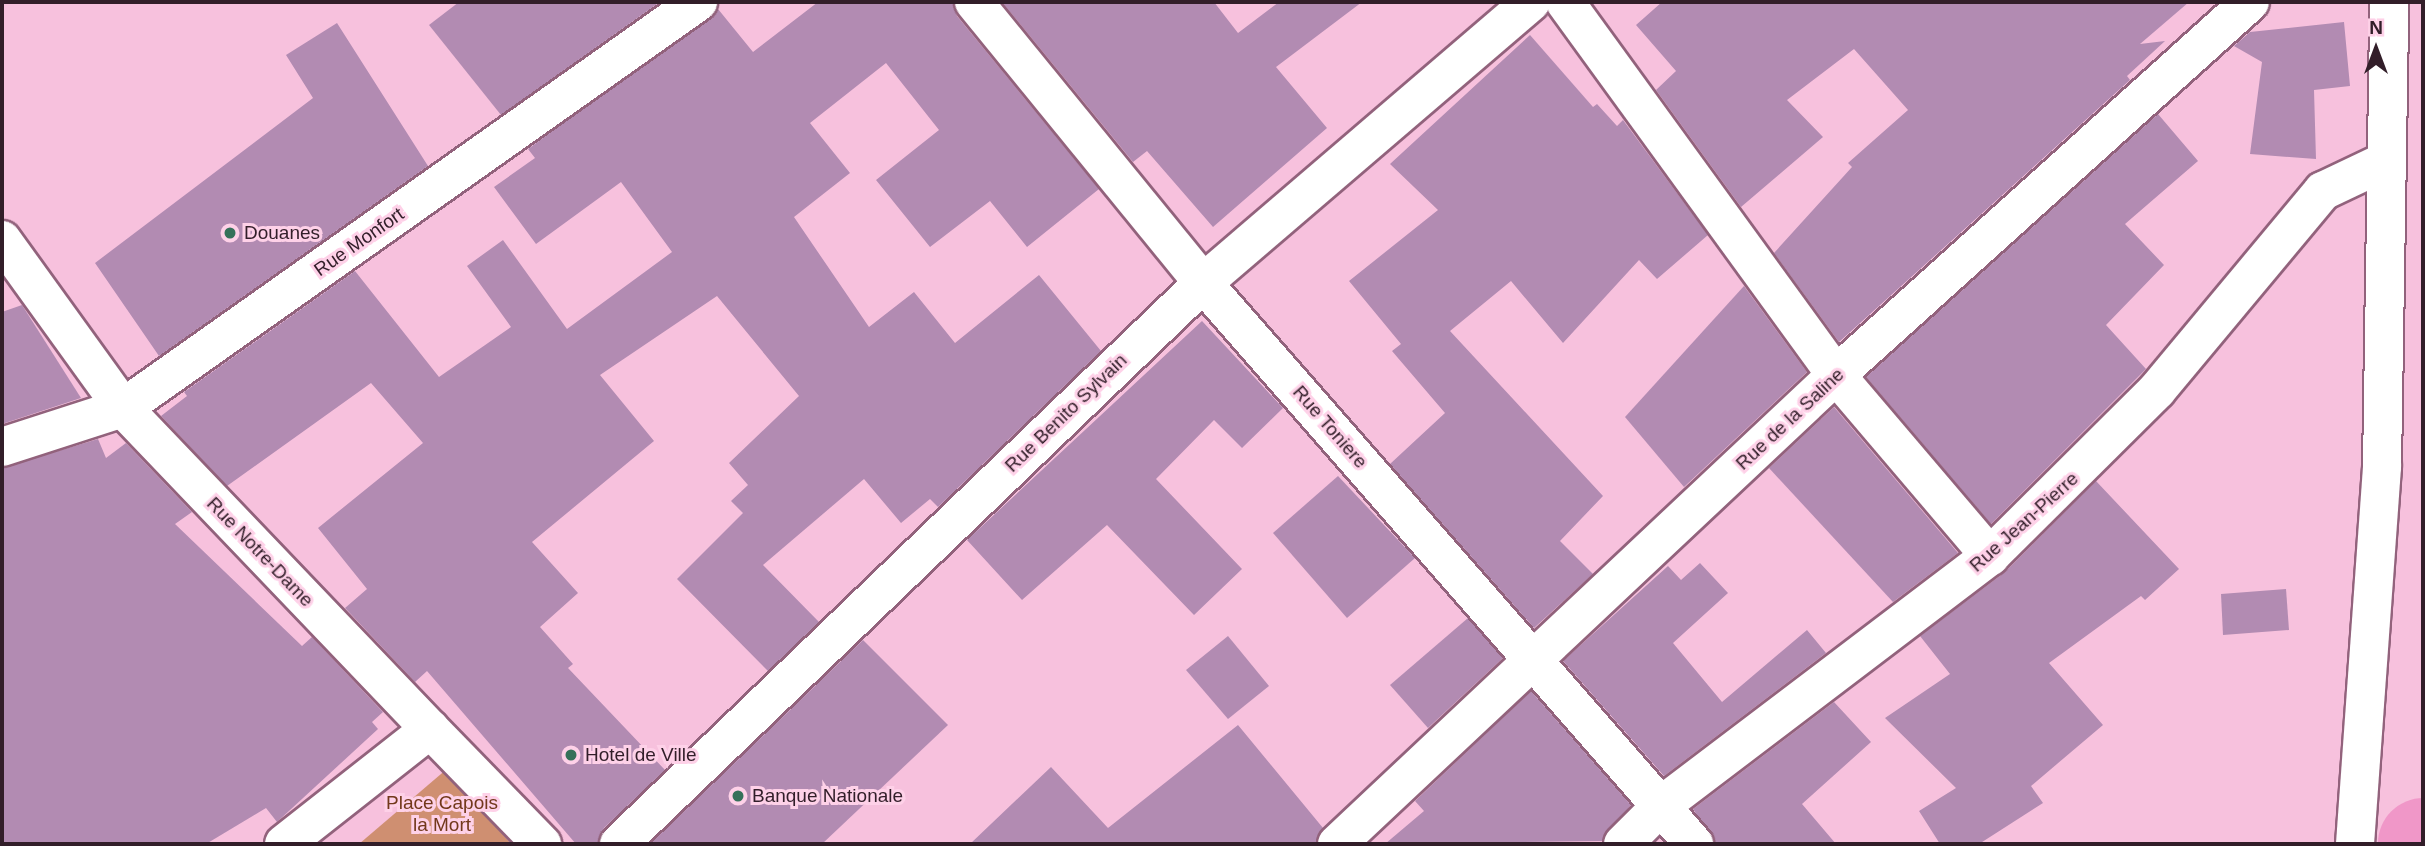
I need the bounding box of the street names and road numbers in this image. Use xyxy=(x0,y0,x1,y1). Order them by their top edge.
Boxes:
street label: Rue Monfort xyxy=(310,203,408,281)
street label: Rue Benito Sylvain xyxy=(1000,349,1132,477)
street label: Rue de la Saline xyxy=(1731,363,1849,475)
street label: Rue Toniere xyxy=(1288,381,1372,473)
street label: Rue Jean-Pierre xyxy=(1965,467,2083,577)
street label: Rue Notre-Dame xyxy=(202,492,318,612)

